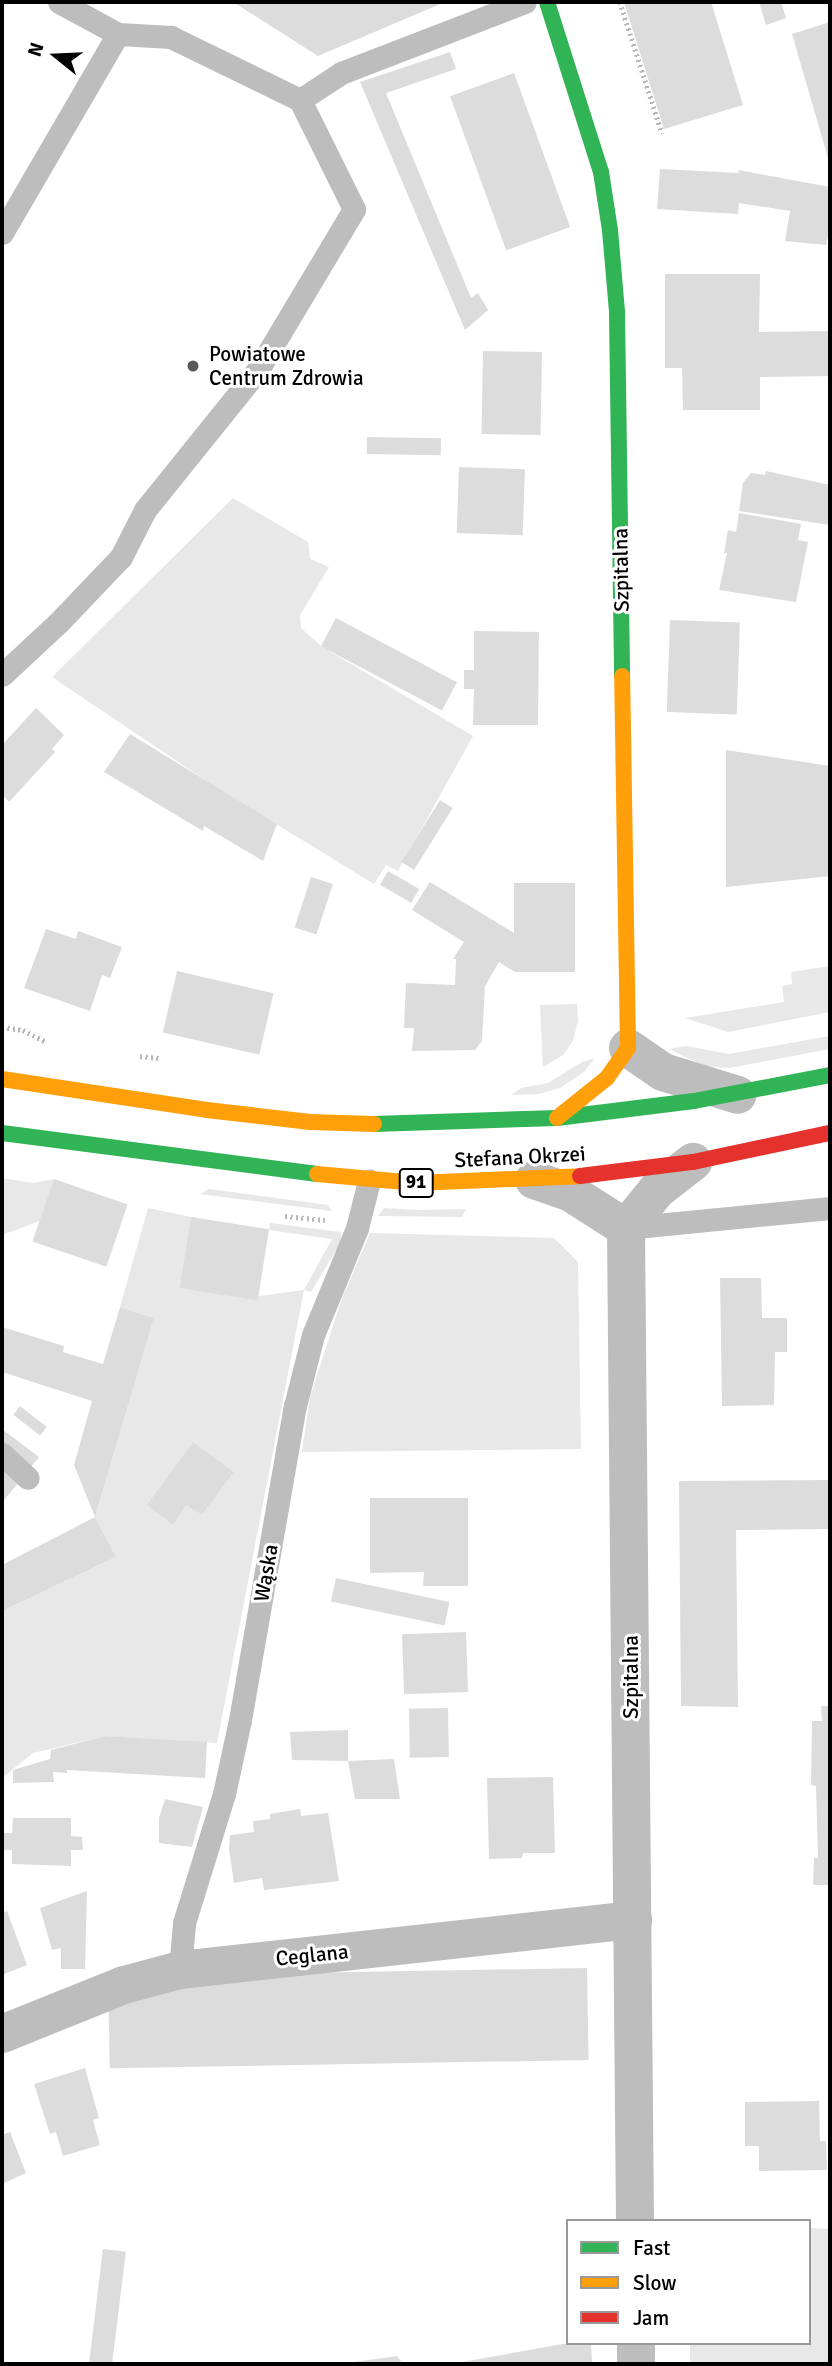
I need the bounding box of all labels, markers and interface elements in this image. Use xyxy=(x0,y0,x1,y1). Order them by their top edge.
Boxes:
north arrow xyxy=(21,21,91,91)
text: N xyxy=(23,40,49,60)
place label: Powiatowe Centrum Zdrowia xyxy=(209,341,364,391)
marker: Powiatowe Centrum Zdrowia xyxy=(183,356,203,376)
street label: Szpitalna xyxy=(608,528,634,612)
street label: Stefana Okrzei xyxy=(454,1141,586,1173)
road number: 91 xyxy=(398,1168,434,1198)
street label: Wąska xyxy=(249,1542,283,1604)
street label: Szpitalna xyxy=(618,1635,644,1719)
street label: Ceglana xyxy=(274,1939,350,1971)
legend xyxy=(566,2219,811,2345)
text: Fast xyxy=(633,2235,670,2261)
text: Slow xyxy=(633,2270,677,2296)
text: Jam xyxy=(633,2305,669,2331)

